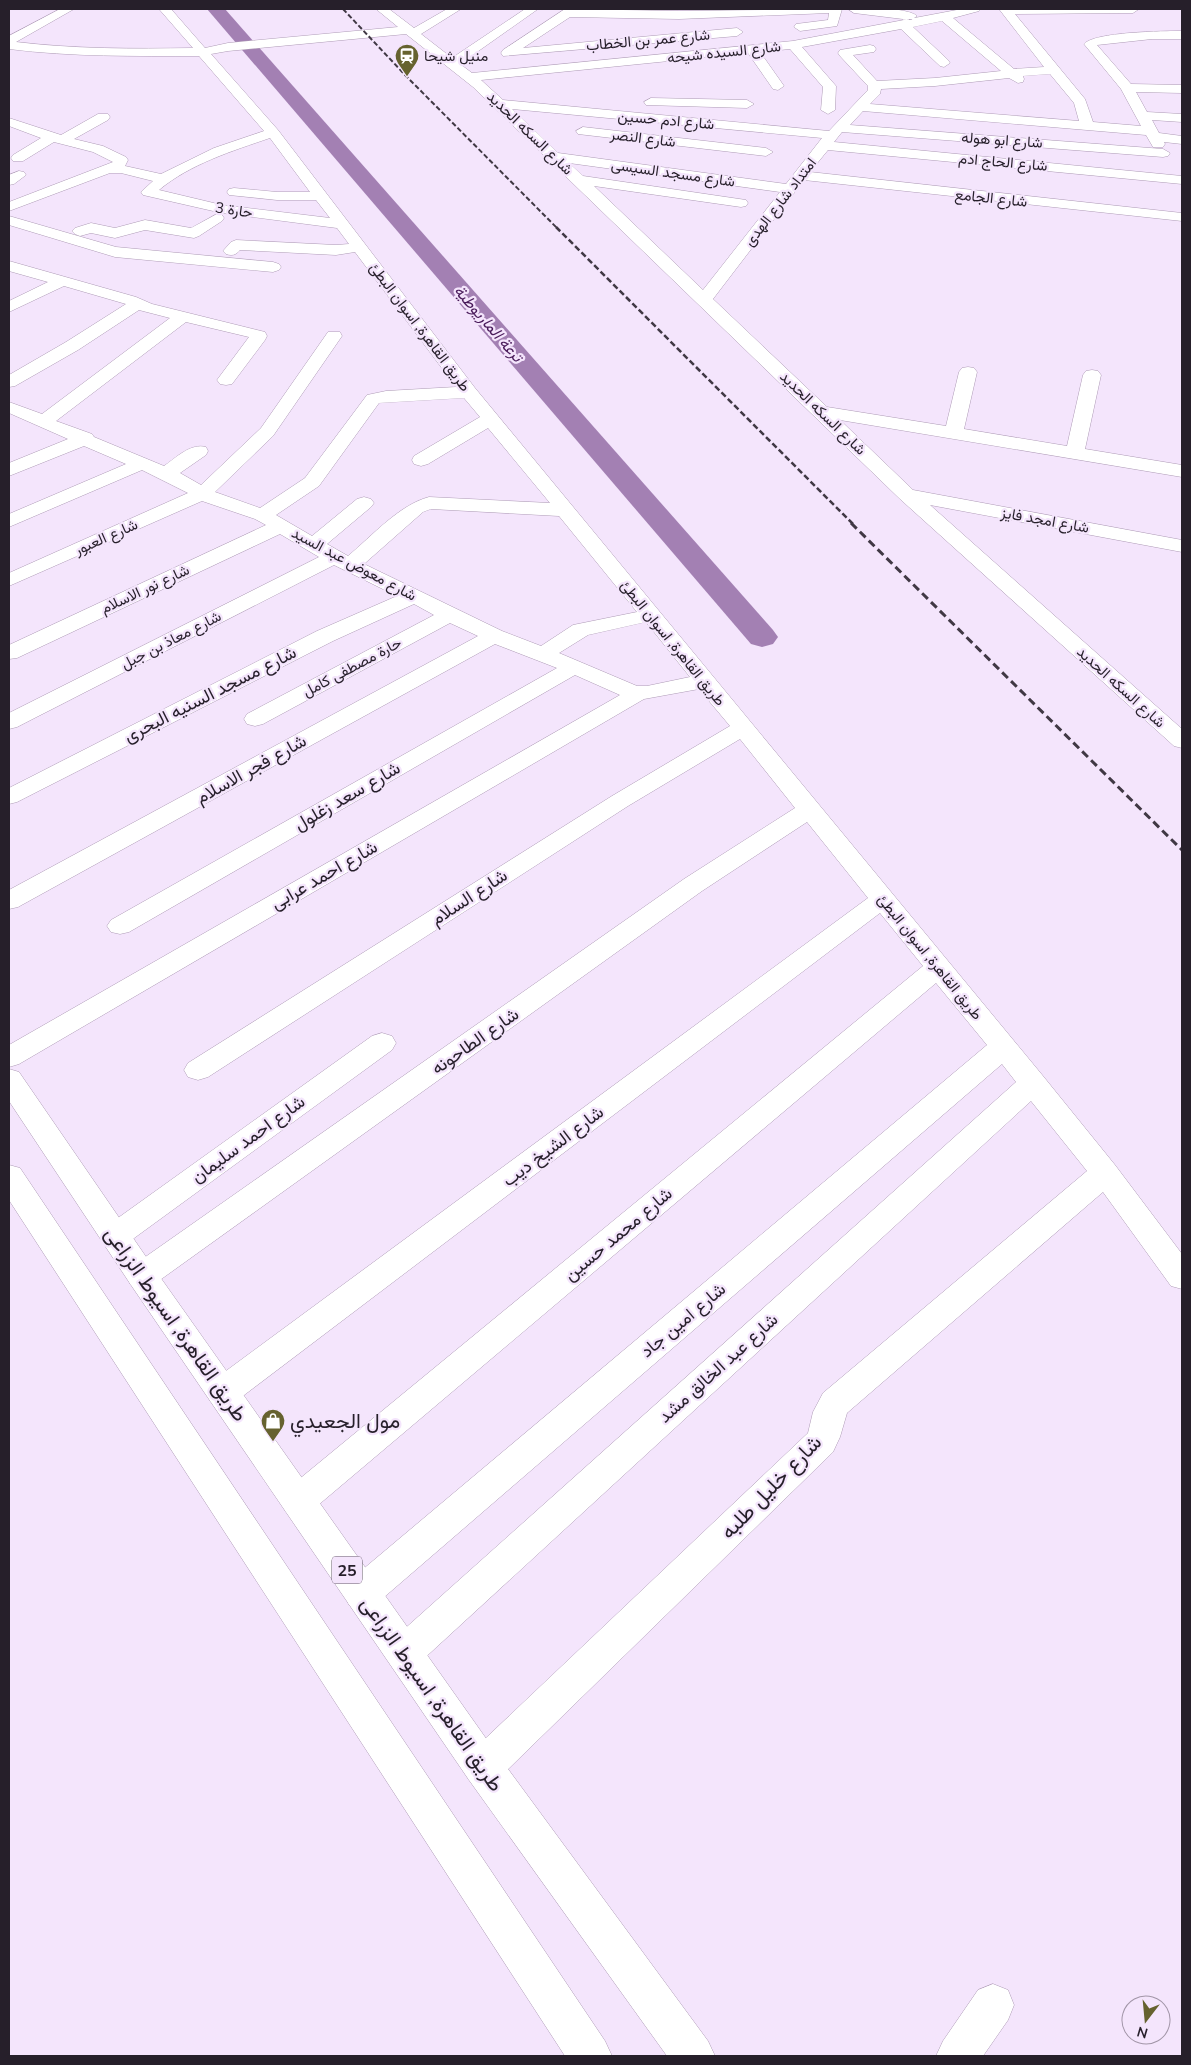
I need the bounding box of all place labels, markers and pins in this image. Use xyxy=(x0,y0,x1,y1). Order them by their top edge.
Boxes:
station icon: منيل شيحا xyxy=(394,43,420,77)
place label: منيل شيحا xyxy=(424,46,488,66)
place label: مول الجعيدي xyxy=(290,1407,400,1438)
shop icon: مول الجعيدي xyxy=(260,1408,286,1442)

